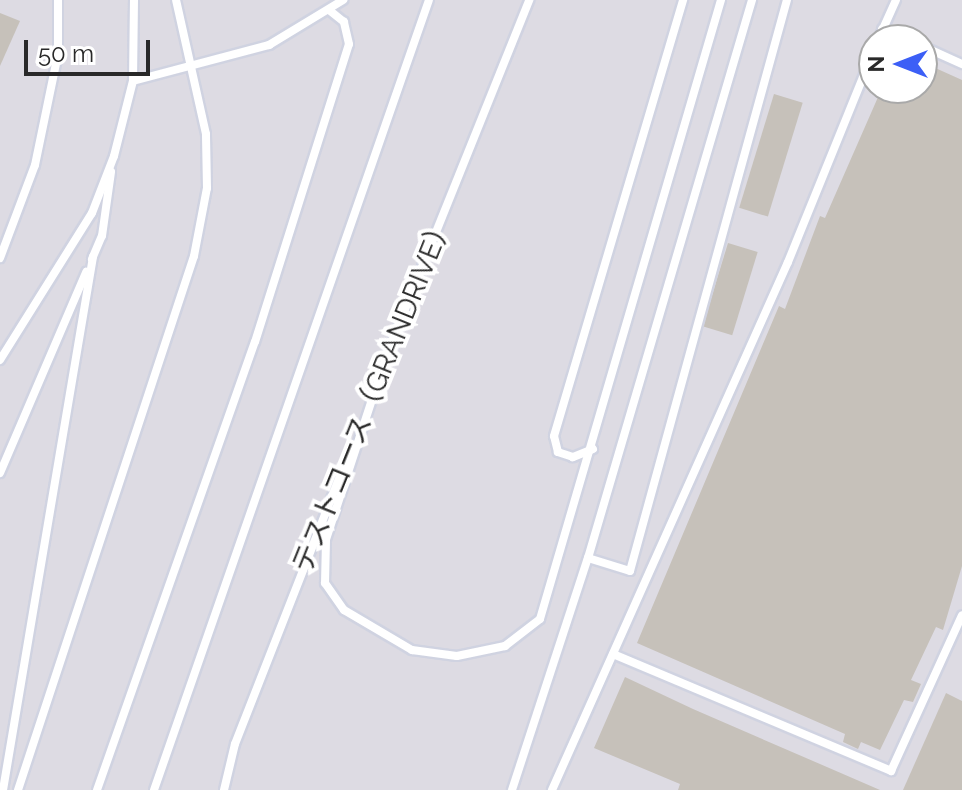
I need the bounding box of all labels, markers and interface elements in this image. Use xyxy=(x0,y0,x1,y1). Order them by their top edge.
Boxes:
scale bar xyxy=(28,24,154,74)
north arrow xyxy=(858,24,938,104)
text: 50 m xyxy=(38,39,94,68)
text: N xyxy=(863,56,889,72)
street label: テストコース（GRANDRIVE） xyxy=(285,210,461,578)

